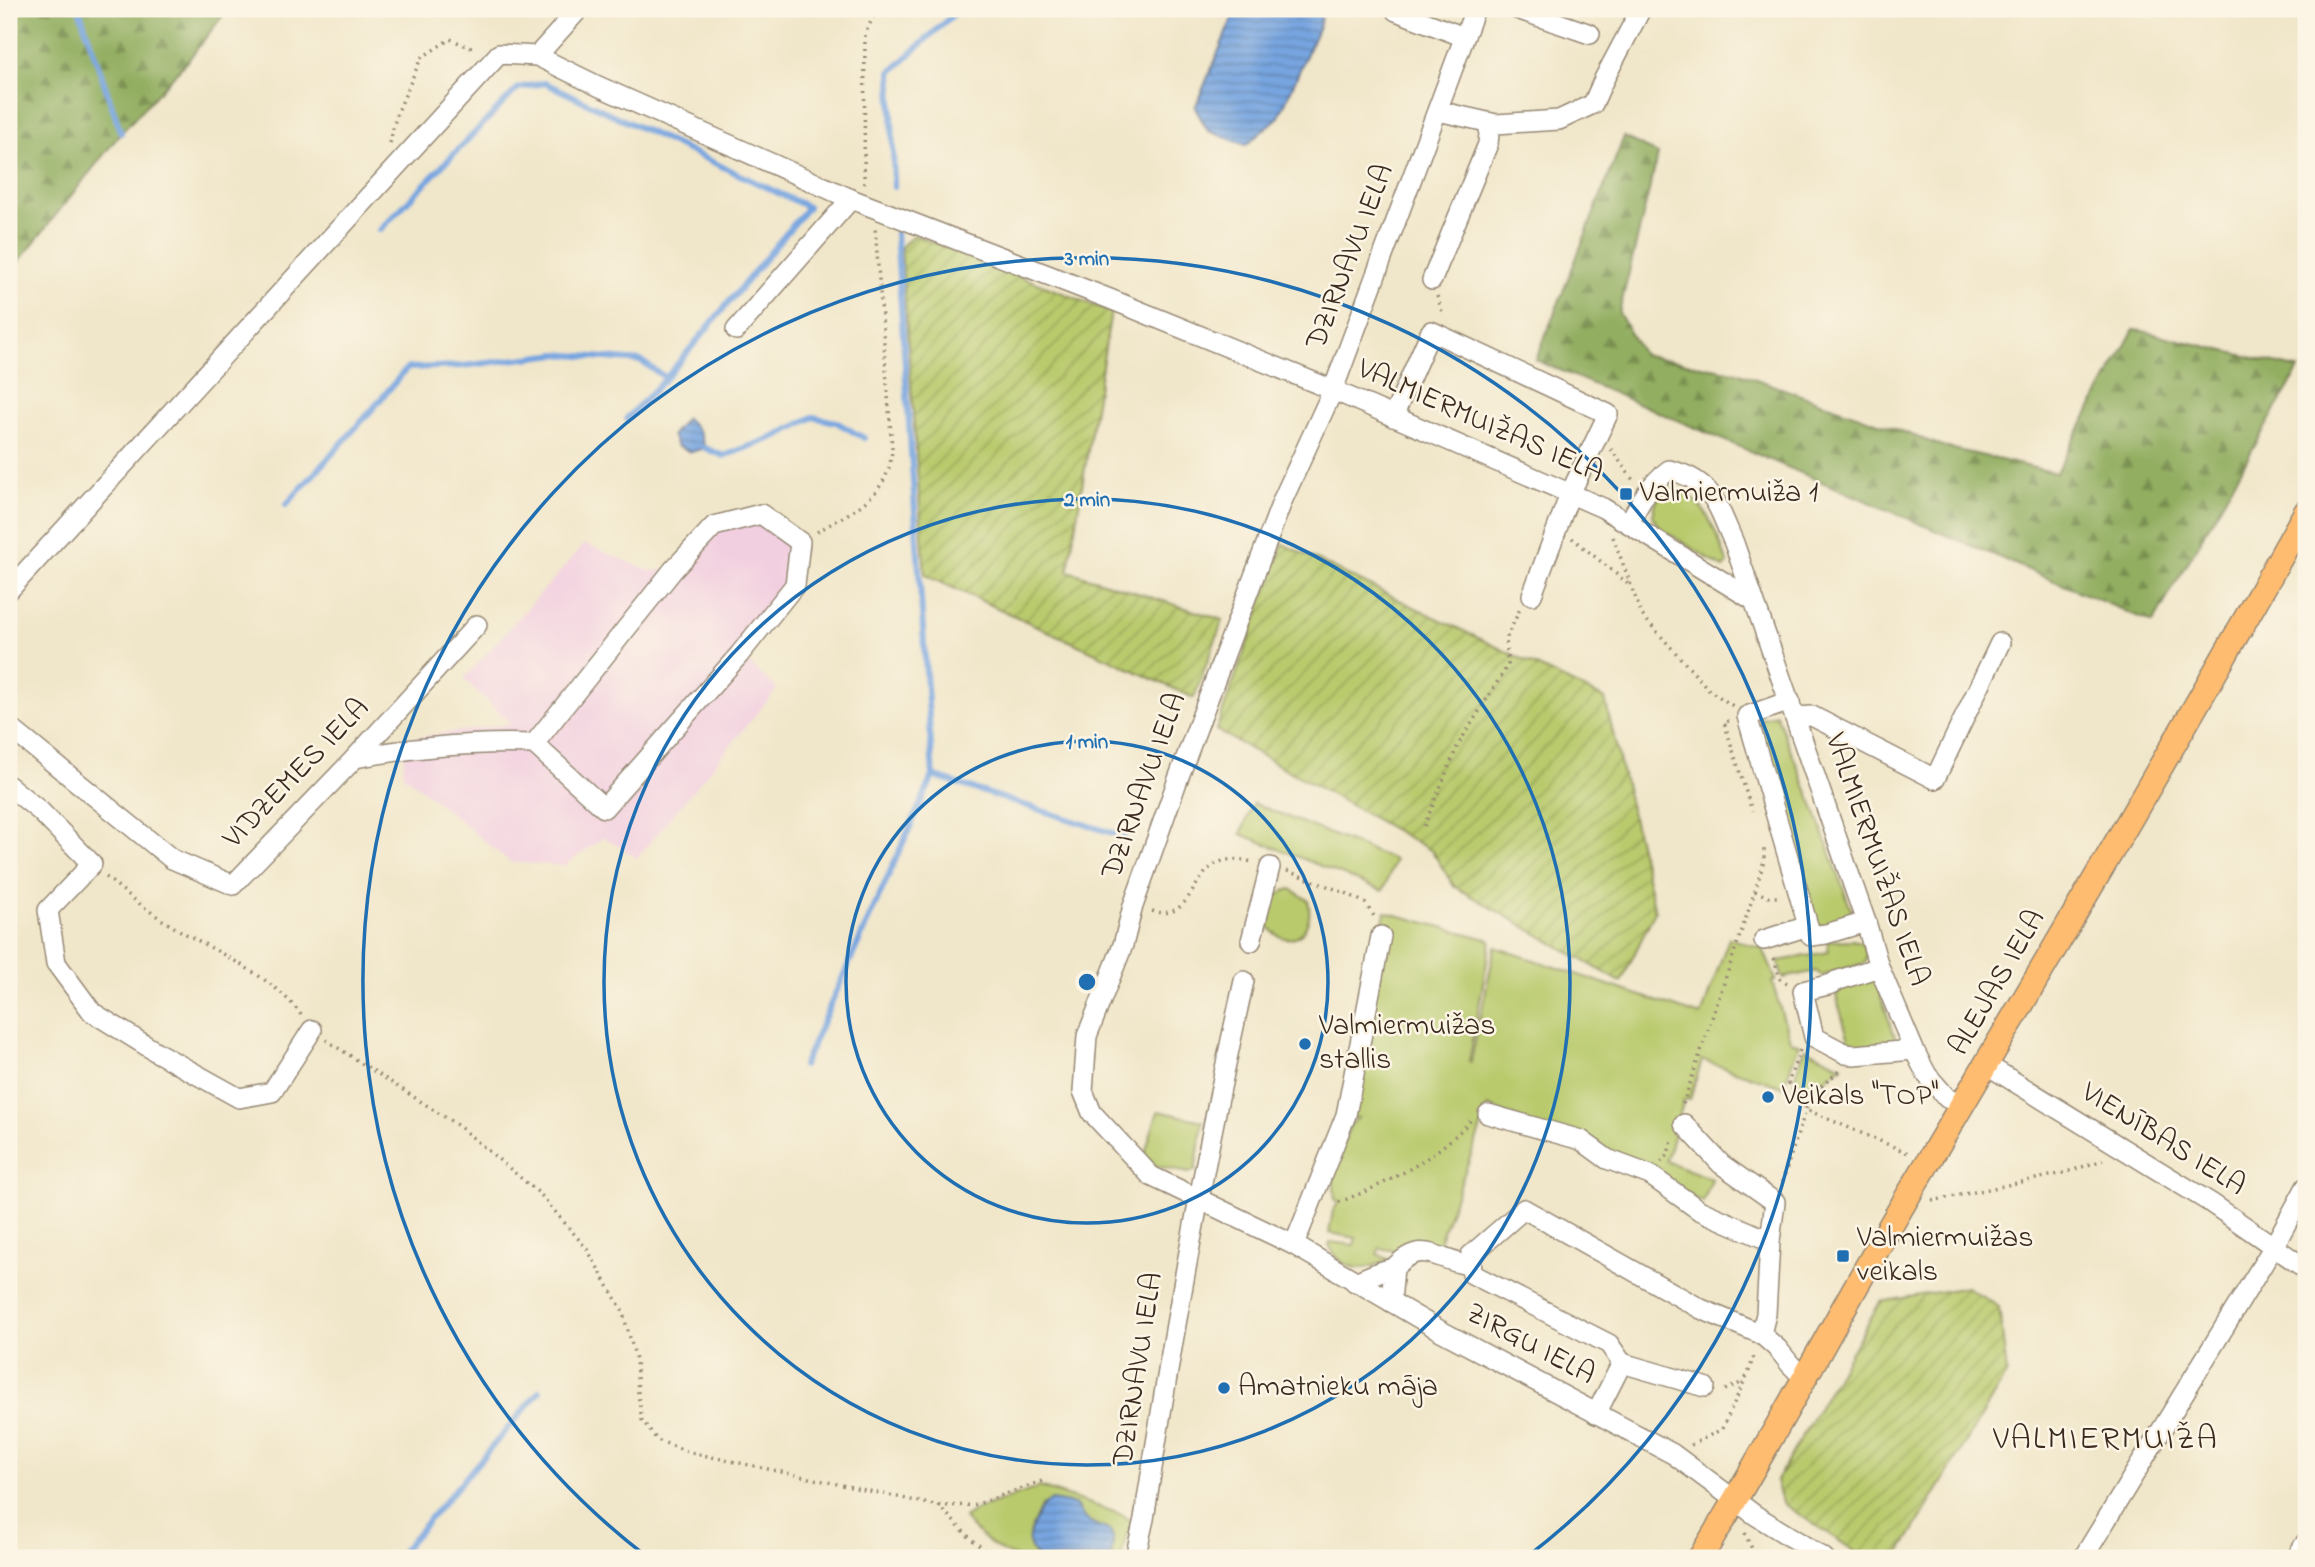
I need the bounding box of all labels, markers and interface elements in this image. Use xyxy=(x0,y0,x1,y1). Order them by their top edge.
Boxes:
street label: DZIRNAVU IELA xyxy=(1295,158,1407,357)
text: 3 min xyxy=(1064,245,1109,275)
street label: VALMIERMUIŽAS IELA xyxy=(1349,348,1610,496)
place label: Valmiermuiža 1 xyxy=(1639,472,1818,516)
text: 2 min xyxy=(1063,486,1110,516)
marker: Valmiermuiža 1 xyxy=(1618,486,1634,502)
street label: DZIRNAVU IELA xyxy=(1091,687,1199,886)
street label: VIDZEMES IELA xyxy=(213,689,381,860)
street label: VALMIERMUIŽAS IELA xyxy=(1812,727,1940,992)
text: 1 min xyxy=(1066,728,1108,758)
street label: ALEJAS IELA xyxy=(1938,902,2058,1064)
centre of rings xyxy=(1075,970,1099,994)
place label: Valmiermuižas stallis xyxy=(1318,1005,1496,1083)
marker: Valmiermuižas stallis xyxy=(1297,1036,1313,1052)
street label: VIENĪBAS IELA xyxy=(2071,1071,2254,1208)
place label: Veikals "TOP" xyxy=(1781,1075,1939,1119)
marker: Veikals "TOP" xyxy=(1760,1089,1776,1105)
place label: Valmiermuižas veikals xyxy=(1856,1217,2034,1295)
marker: Valmiermuižas veikals xyxy=(1835,1248,1851,1264)
street label: DZIRNAVU IELA xyxy=(1102,1269,1176,1470)
street label: ZIRGU IELA xyxy=(1457,1292,1603,1398)
place label: Amatnieku māja xyxy=(1238,1366,1438,1410)
marker: Amatnieku māja xyxy=(1216,1380,1232,1396)
district label: VALMIERMUIŽA xyxy=(1992,1416,2219,1464)

